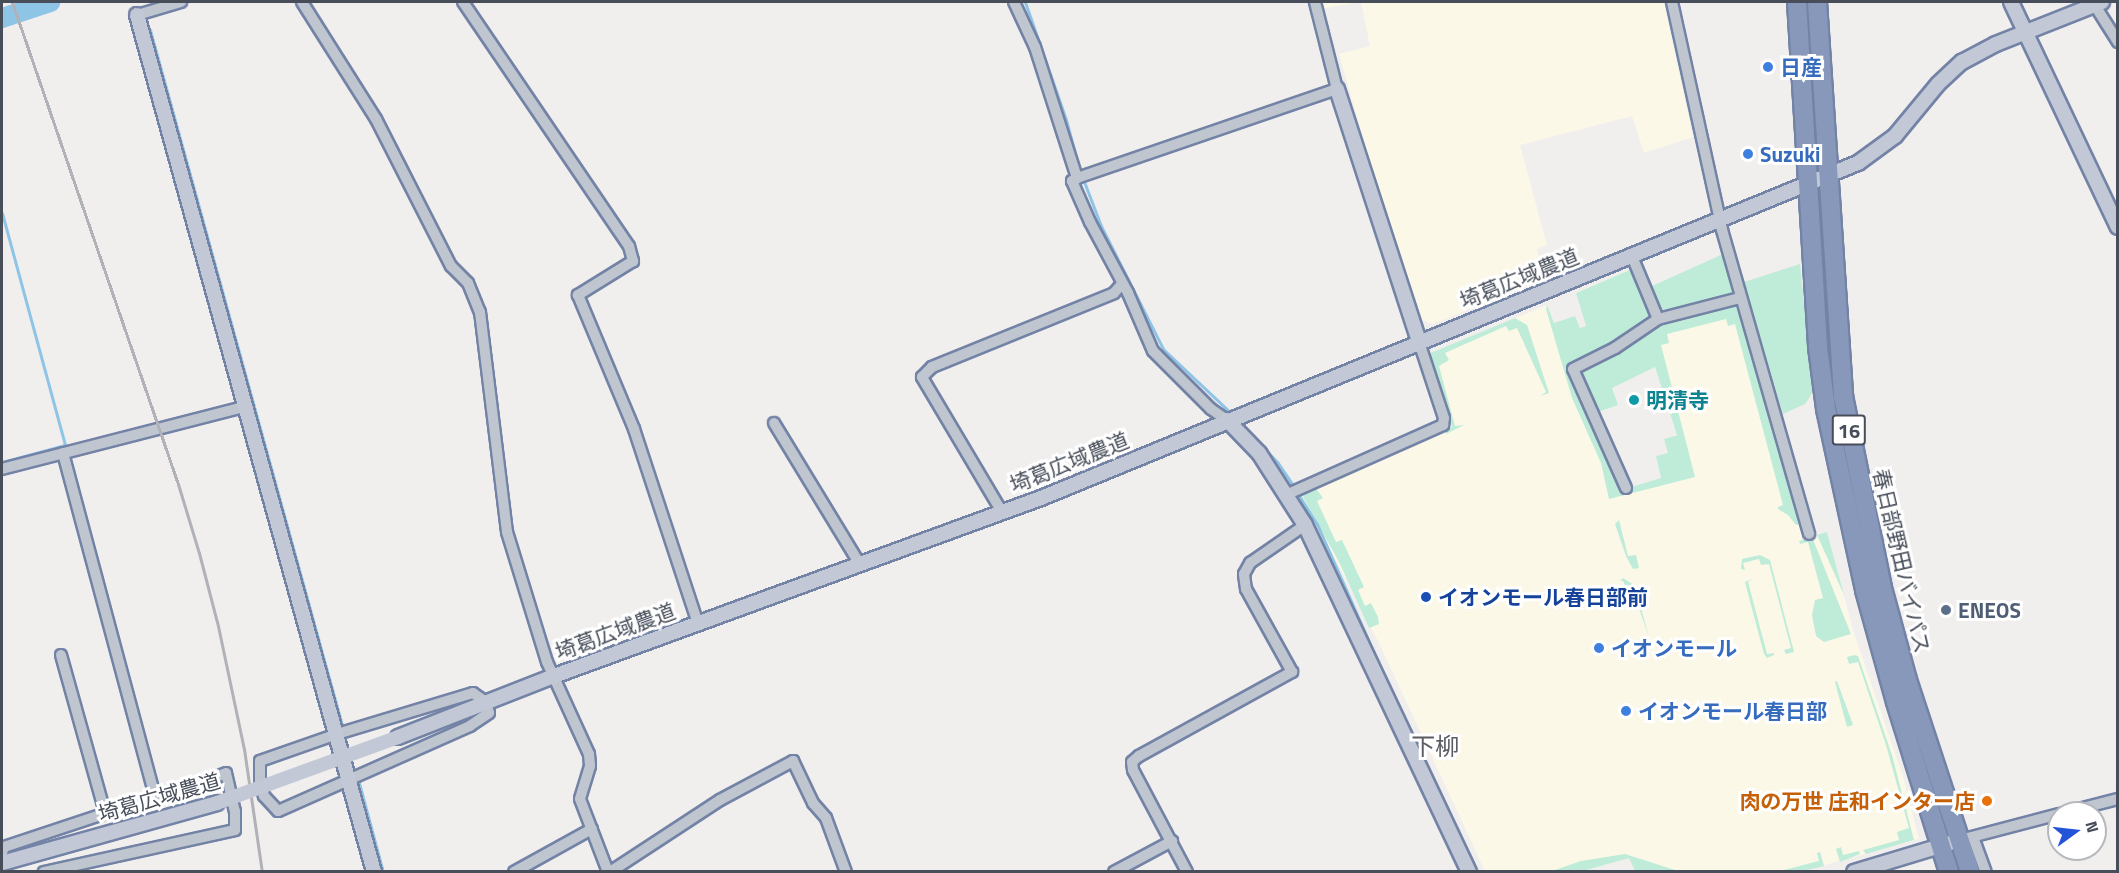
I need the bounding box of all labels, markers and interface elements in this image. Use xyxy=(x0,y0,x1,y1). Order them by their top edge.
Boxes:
place label: 日産 xyxy=(1780,54,1822,80)
marker: 日産 xyxy=(1761,60,1775,74)
place label: Suzuki xyxy=(1760,141,1820,167)
marker: Suzuki xyxy=(1741,147,1755,161)
street label: 埼葛広域農道 xyxy=(1456,243,1582,313)
place label: 明清寺 xyxy=(1646,387,1709,413)
marker: 明清寺 xyxy=(1627,393,1641,407)
road number: 16 xyxy=(1831,413,1867,447)
street label: 埼葛広域農道 xyxy=(1006,427,1132,497)
street label: 春日部野田バイパス xyxy=(1868,466,1936,656)
place label: イオンモール春日部前 xyxy=(1438,584,1648,610)
marker: イオンモール春日部前 xyxy=(1419,590,1433,604)
place label: ENEOS xyxy=(1958,597,2021,623)
street label: 埼葛広域農道 xyxy=(551,598,679,664)
marker: ENEOS xyxy=(1939,603,1953,617)
place label: イオンモール xyxy=(1611,635,1737,661)
marker: イオンモール xyxy=(1592,641,1606,655)
place label: イオンモール春日部 xyxy=(1638,698,1827,724)
marker: イオンモール春日部 xyxy=(1619,704,1633,718)
district label: 下柳 xyxy=(1411,733,1459,761)
street label: 埼葛広域農道 xyxy=(95,768,223,826)
place label: 肉の万世 庄和インター店 xyxy=(1739,788,1975,814)
marker: 肉の万世 庄和インター店 xyxy=(1980,794,1994,808)
north arrow xyxy=(2047,801,2107,861)
text: N xyxy=(2079,818,2105,835)

